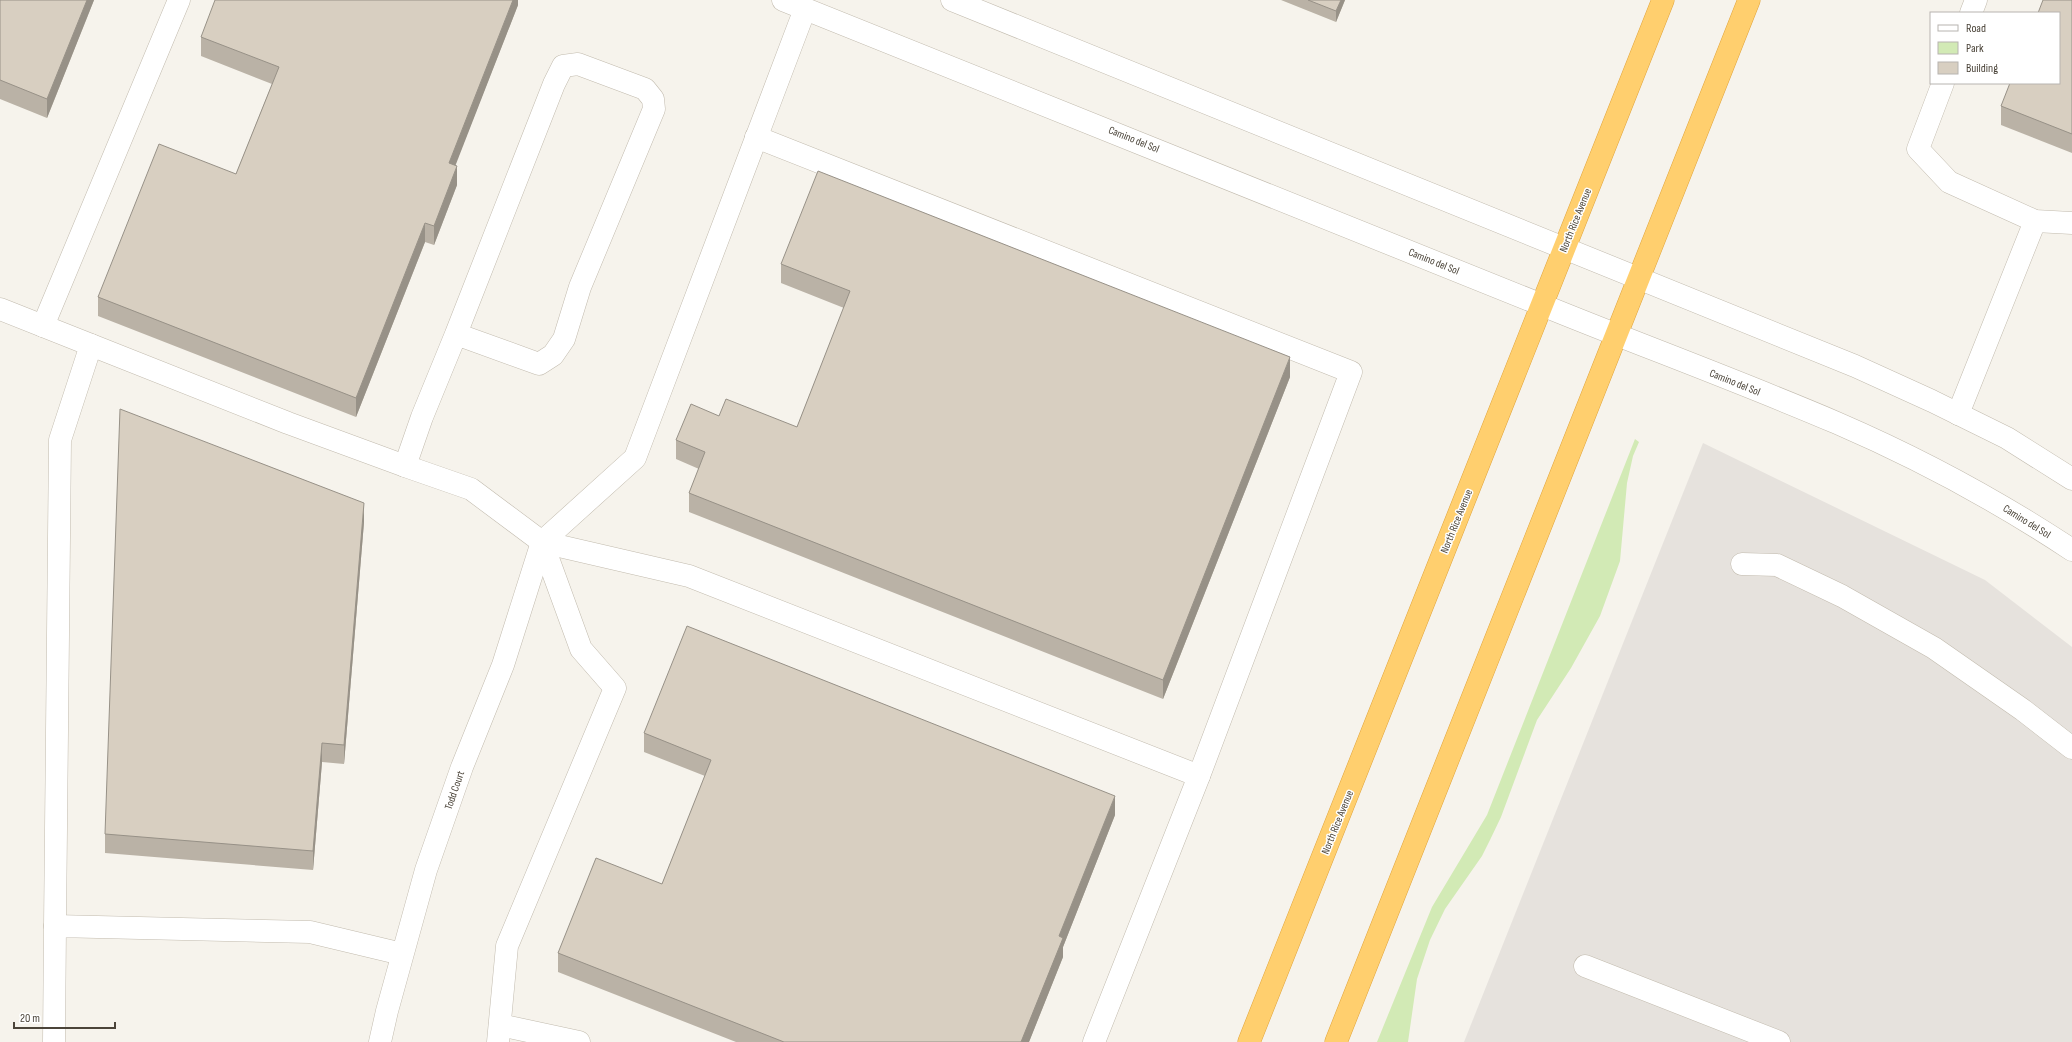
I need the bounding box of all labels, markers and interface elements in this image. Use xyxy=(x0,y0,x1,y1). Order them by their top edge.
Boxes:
legend xyxy=(1930,12,2060,84)
text: Road xyxy=(1966,21,1986,36)
text: Park xyxy=(1966,41,1984,56)
text: Building xyxy=(1966,61,1998,76)
street label: Camino del Sol xyxy=(1107,123,1161,156)
street label: North Rice Avenue xyxy=(1557,186,1594,254)
street label: Camino del Sol xyxy=(1407,245,1461,278)
street label: Camino del Sol xyxy=(1708,366,1762,399)
street label: North Rice Avenue xyxy=(1438,487,1475,555)
street label: Camino del Sol xyxy=(2001,502,2053,541)
street label: Todd Court xyxy=(442,768,467,811)
street label: North Rice Avenue xyxy=(1319,788,1356,856)
scale bar xyxy=(14,1004,115,1030)
text: 20 m xyxy=(20,1011,40,1026)

